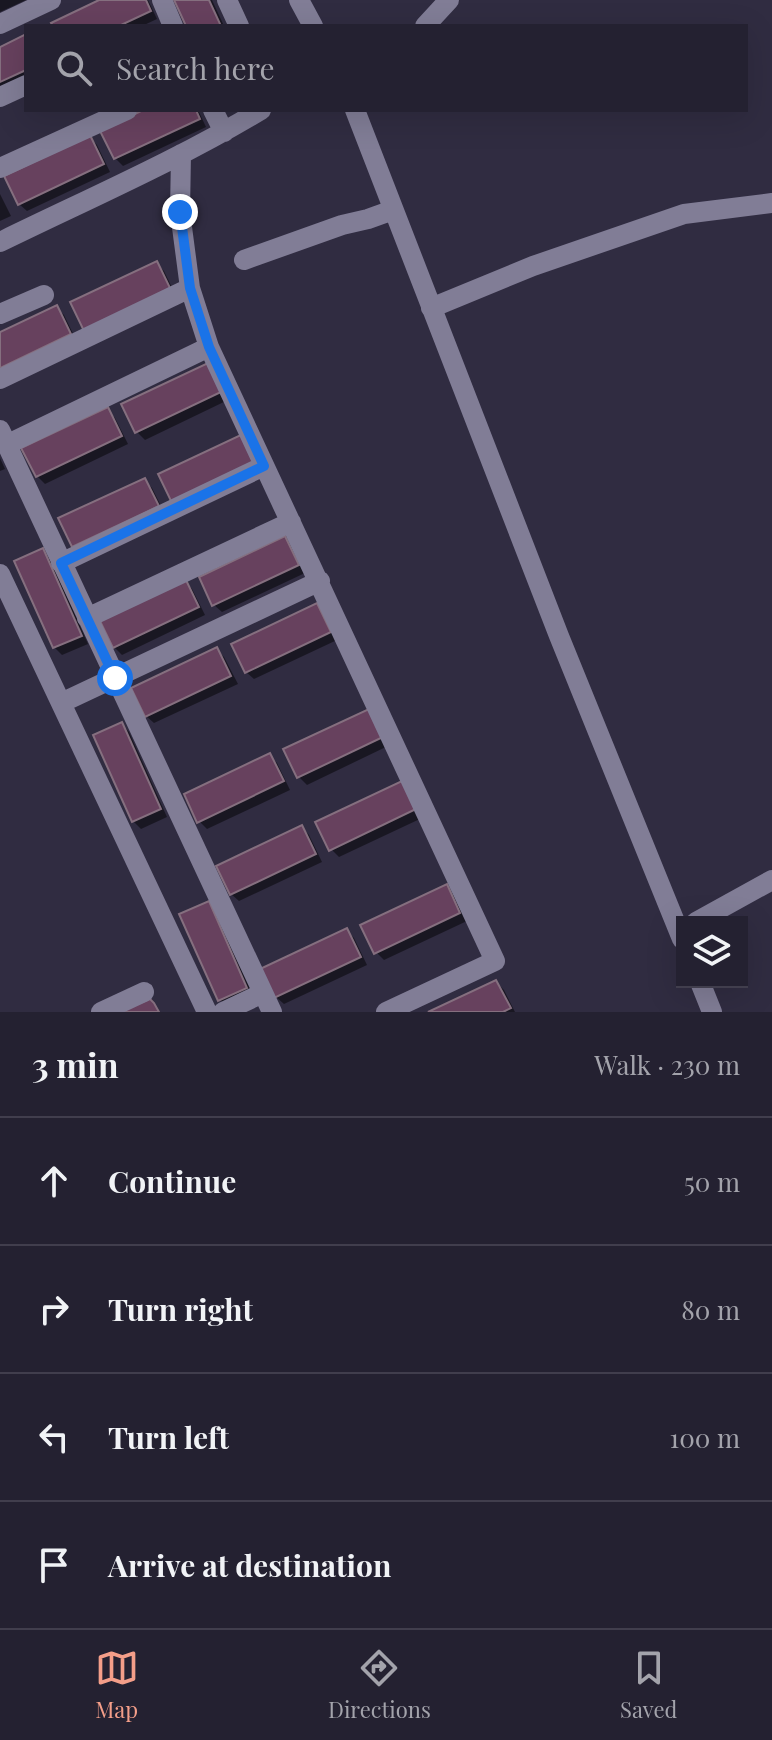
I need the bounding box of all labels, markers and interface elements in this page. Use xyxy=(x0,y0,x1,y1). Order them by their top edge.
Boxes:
search box xyxy=(24,24,748,112)
icon: search xyxy=(52,46,96,90)
text: Search here xyxy=(116,48,275,88)
route end xyxy=(162,194,198,230)
route start xyxy=(97,660,133,696)
map controls xyxy=(676,916,748,988)
button: layers xyxy=(676,916,748,988)
text: 3 min xyxy=(32,1041,119,1087)
text: Walk · 230 m xyxy=(594,1047,740,1082)
icon: ahead xyxy=(32,1159,76,1203)
text: Continue xyxy=(108,1161,236,1201)
text: 50 m xyxy=(684,1164,740,1199)
icon: right xyxy=(32,1287,76,1331)
text: Turn right xyxy=(108,1289,253,1329)
text: 80 m xyxy=(681,1292,740,1327)
icon: left xyxy=(32,1415,76,1459)
text: Turn left xyxy=(108,1417,229,1457)
text: 100 m xyxy=(670,1420,740,1455)
icon: arrive xyxy=(32,1543,76,1587)
text: Arrive at destination xyxy=(108,1545,391,1585)
tab: Map xyxy=(95,1646,139,1724)
tab: Directions xyxy=(328,1646,431,1724)
tab: Saved xyxy=(620,1646,677,1724)

